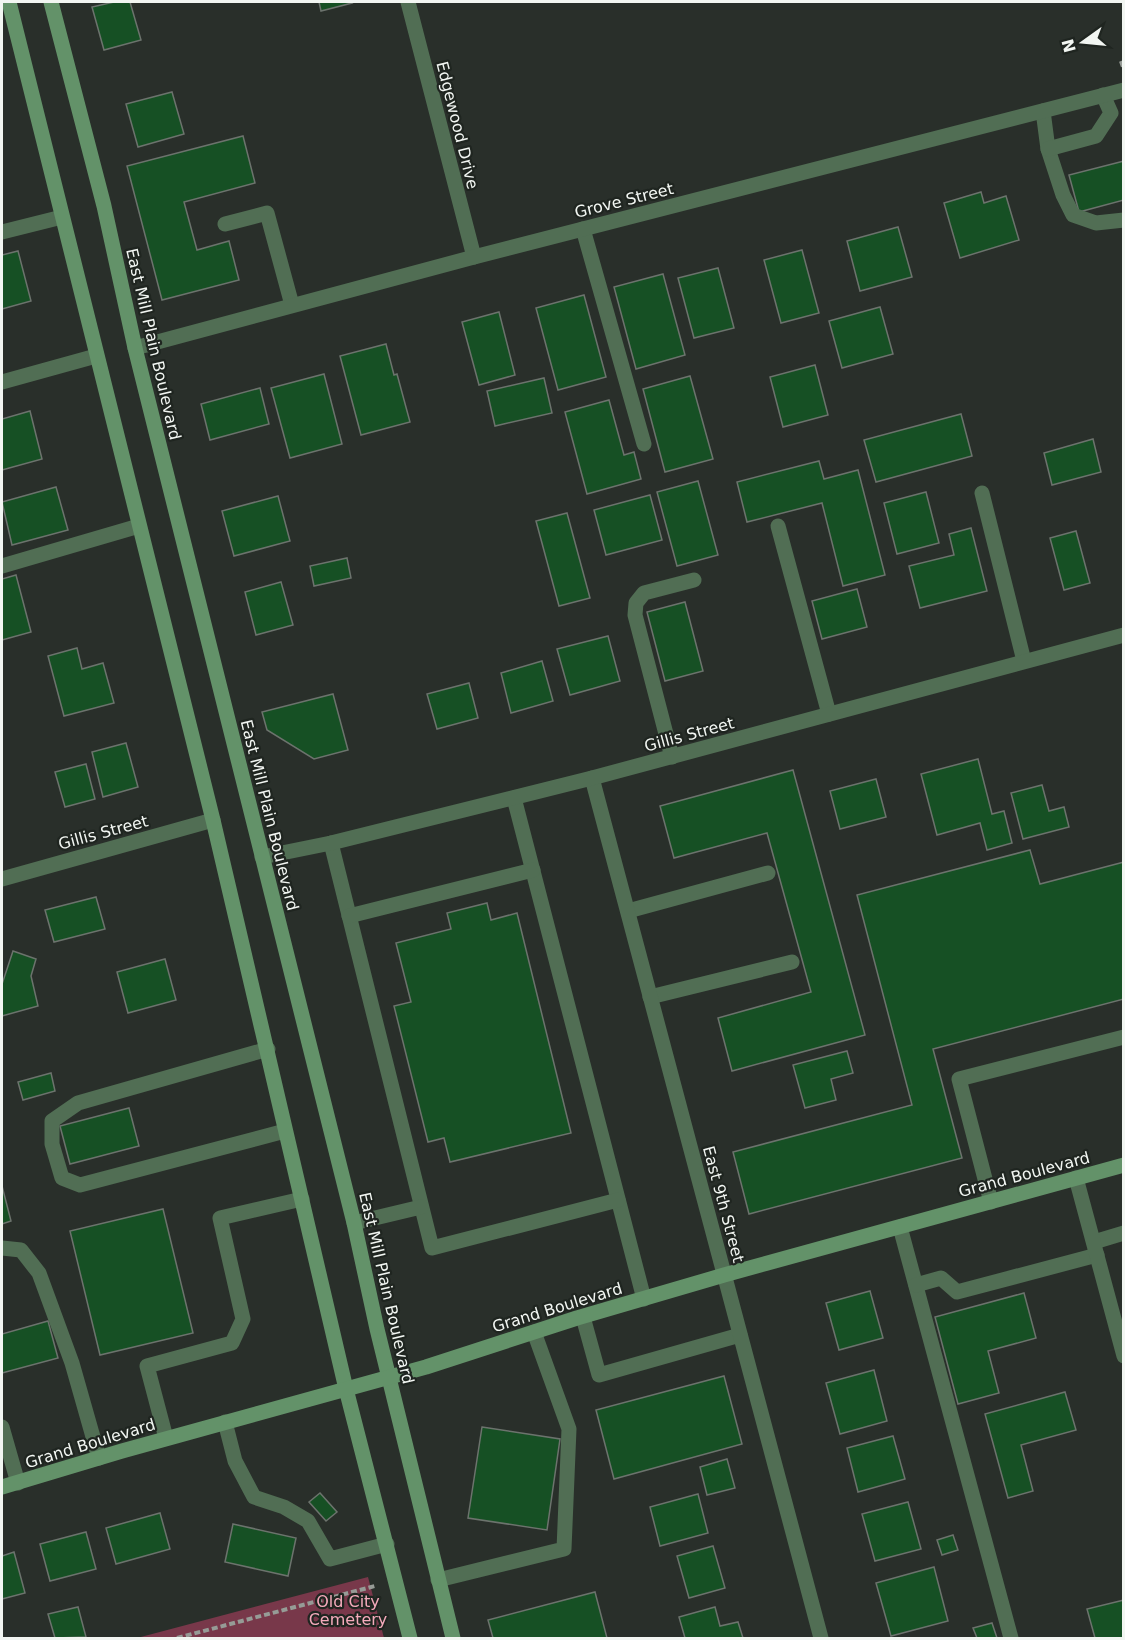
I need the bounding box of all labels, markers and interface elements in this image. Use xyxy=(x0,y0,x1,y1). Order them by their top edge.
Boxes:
north arrow xyxy=(1053,12,1113,72)
text: N xyxy=(1058,37,1080,55)
street label: Edgewood Drive xyxy=(432,59,483,191)
street label: Grove Street xyxy=(573,179,676,222)
street label: East Mill Plain Boulevard xyxy=(122,246,185,442)
street label: Gillis Street xyxy=(642,713,736,756)
street label: East Mill Plain Boulevard xyxy=(237,718,302,913)
street label: Gillis Street xyxy=(56,811,150,854)
street label: East 9th Street xyxy=(699,1144,748,1264)
street label: Grand Boulevard xyxy=(956,1148,1092,1201)
street label: East Mill Plain Boulevard xyxy=(355,1190,418,1386)
street label: Grand Boulevard xyxy=(490,1279,625,1336)
street label: Grand Boulevard xyxy=(23,1415,158,1472)
park label: Old City Cemetery xyxy=(309,1592,387,1629)

